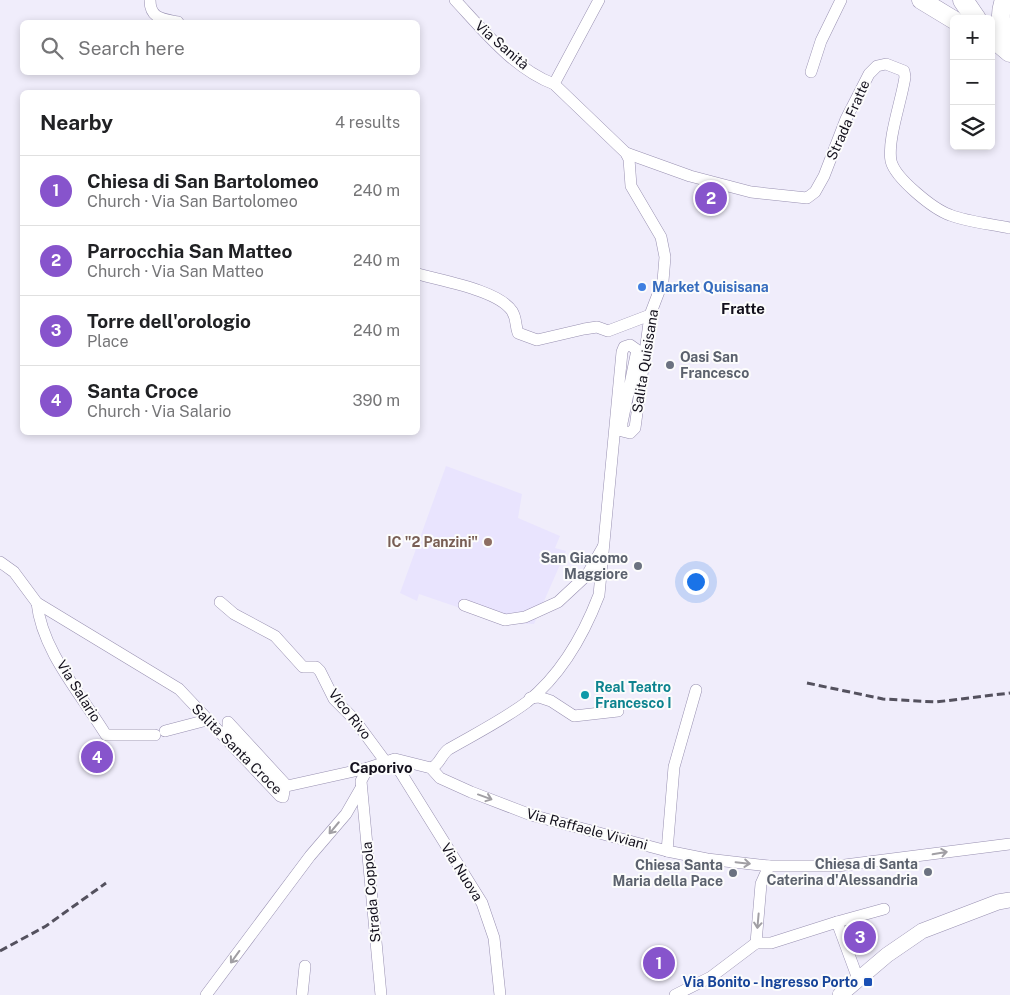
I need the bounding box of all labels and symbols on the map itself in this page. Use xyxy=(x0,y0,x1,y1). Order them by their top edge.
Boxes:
street label: Via Sanità xyxy=(472,17,532,73)
street label: Strada Fratte xyxy=(823,77,873,163)
pin: 2 xyxy=(695,179,727,217)
place label: Market Quisisana xyxy=(652,279,769,295)
marker: Market Quisisana xyxy=(636,281,648,293)
district label: Fratte xyxy=(721,300,765,317)
street label: Salita Quisisana xyxy=(629,308,661,414)
place label: Oasi San Francesco xyxy=(680,349,749,381)
marker: Oasi San Francesco xyxy=(664,359,676,371)
place label: IC "2 Panzini" xyxy=(387,534,478,550)
marker: IC "2 Panzini" xyxy=(482,536,494,548)
place label: San Giacomo Maggiore xyxy=(540,550,628,582)
marker: San Giacomo Maggiore xyxy=(632,560,644,572)
your location xyxy=(683,569,709,595)
street label: Via Salario xyxy=(54,657,104,725)
place label: Real Teatro Francesco I xyxy=(595,679,672,711)
street label: Vico Rivo xyxy=(325,686,375,742)
marker: Real Teatro Francesco I xyxy=(579,689,591,701)
street label: Salita Santa Croce xyxy=(189,701,286,798)
pin: 4 xyxy=(81,738,113,776)
district label: Caporivo xyxy=(349,759,413,776)
one-way arrow xyxy=(476,793,492,802)
street label: Via Raffaele Viviani xyxy=(525,805,649,853)
one-way arrow xyxy=(328,821,339,834)
street label: Via Nuova xyxy=(438,840,486,904)
street label: Strada Coppola xyxy=(359,841,383,943)
one-way arrow xyxy=(931,848,947,858)
place label: Chiesa di Santa Caterina d'Alessandria xyxy=(767,856,918,888)
place label: Chiesa Santa Maria della Pace xyxy=(613,857,723,889)
one-way arrow xyxy=(735,858,751,868)
marker: Chiesa di Santa Caterina d'Alessandria xyxy=(922,866,934,878)
marker: Chiesa Santa Maria della Pace xyxy=(727,867,739,879)
one-way arrow xyxy=(753,913,763,929)
pin: 3 xyxy=(844,918,876,956)
pin: 1 xyxy=(643,944,675,982)
one-way arrow xyxy=(229,949,240,963)
place label: Via Bonito - Ingresso Porto xyxy=(683,974,858,990)
marker: Via Bonito - Ingresso Porto xyxy=(862,976,874,988)

